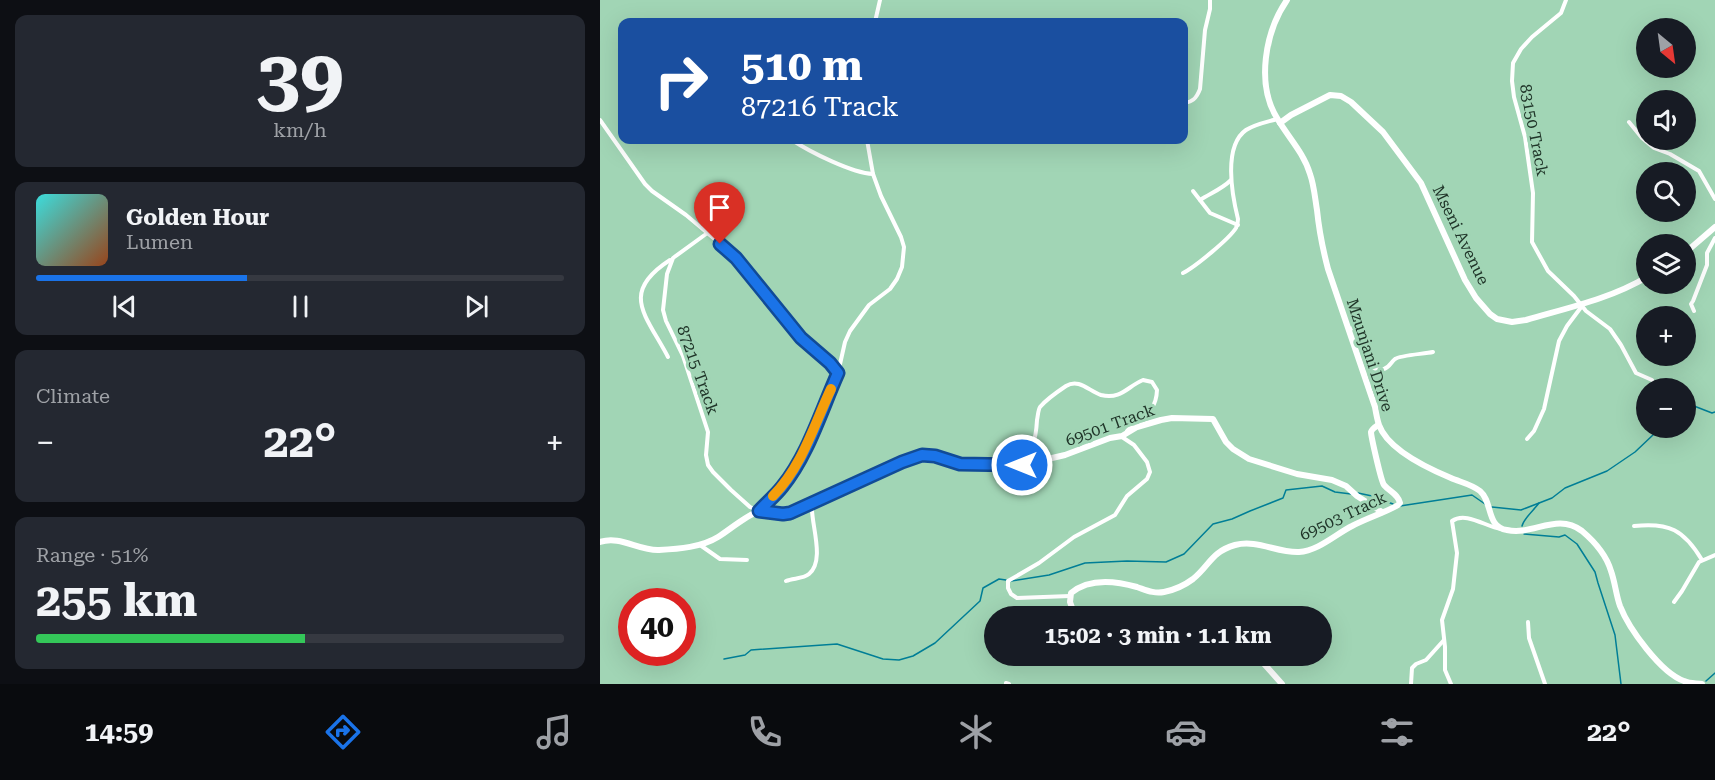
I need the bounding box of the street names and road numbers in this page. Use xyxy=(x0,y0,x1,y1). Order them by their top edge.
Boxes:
street label: 83150 Track xyxy=(1516,82,1552,178)
street label: Mseni Avenue xyxy=(1429,182,1493,288)
street label: Mzunjani Drive xyxy=(1343,296,1397,414)
street label: 87215 Track xyxy=(673,323,723,417)
street label: 69501 Track xyxy=(1063,400,1157,450)
street label: 69503 Track xyxy=(1297,488,1389,544)

